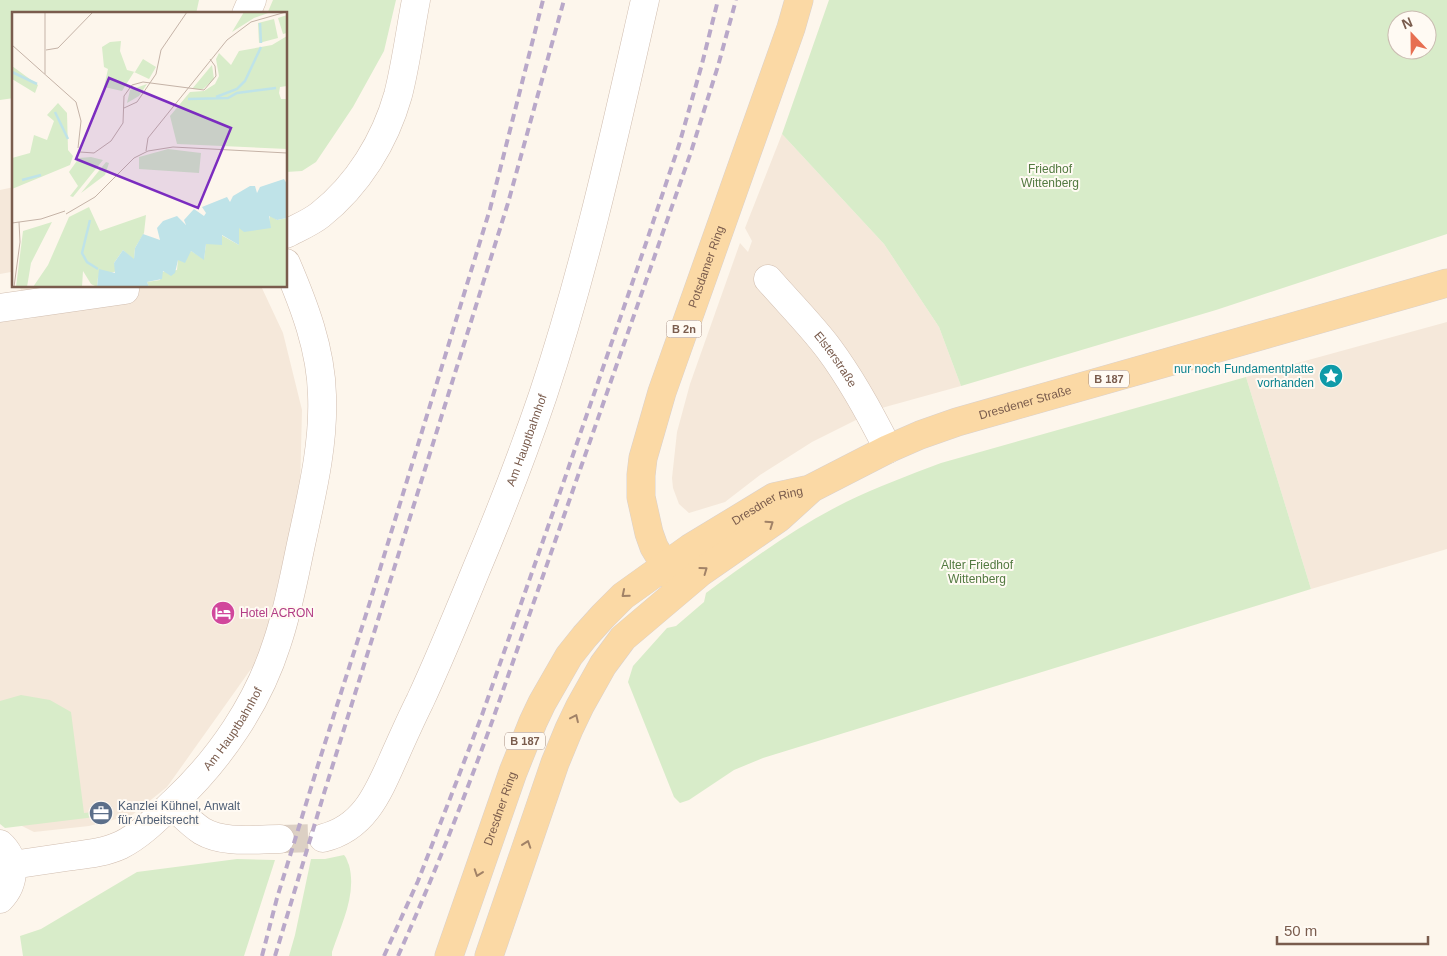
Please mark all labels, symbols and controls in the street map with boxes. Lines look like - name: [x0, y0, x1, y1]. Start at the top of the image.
- north arrow: [1387, 10, 1437, 60]
- inset map: [12, 12, 288, 288]
- text: N: [1399, 14, 1415, 32]
- park label: Friedhof Wittenberg: [1021, 162, 1079, 190]
- street label: Potsdamer Ring: [685, 224, 727, 310]
- road number: B 2n: [666, 320, 702, 338]
- street label: Elsterstraße: [811, 329, 860, 390]
- place label: nur noch Fundamentplatte vorhanden: [1174, 362, 1314, 390]
- place icon: nur noch Fundamentplatte vorhanden: [1318, 363, 1344, 389]
- road number: B 187: [1089, 370, 1129, 388]
- street label: Dresdener Straße: [977, 383, 1073, 422]
- street label: Am Hauptbahnhof: [504, 392, 550, 488]
- street label: Dresdner Ring: [729, 484, 804, 528]
- one-way arrow: [764, 521, 773, 530]
- park label: Alter Friedhof Wittenberg: [941, 558, 1014, 586]
- one-way arrow: [698, 567, 708, 576]
- one-way arrow: [622, 589, 631, 598]
- hotel icon: Hotel ACRON: [210, 600, 236, 626]
- place label: Hotel ACRON: [240, 606, 314, 620]
- street label: Am Hauptbahnhof: [200, 684, 265, 773]
- one-way arrow: [568, 714, 579, 723]
- road number: B 187: [505, 732, 545, 749]
- street label: Dresdner Ring: [481, 770, 520, 848]
- place label: Kanzlei Kühnel, Anwalt für Arbeitsrecht: [118, 799, 241, 827]
- office icon: Kanzlei Kühnel, Anwalt für Arbeitsrecht: [88, 800, 114, 826]
- one-way arrow: [522, 840, 532, 849]
- one-way arrow: [473, 868, 483, 877]
- scale bar: [1277, 914, 1428, 946]
- text: 50 m: [1284, 922, 1317, 939]

